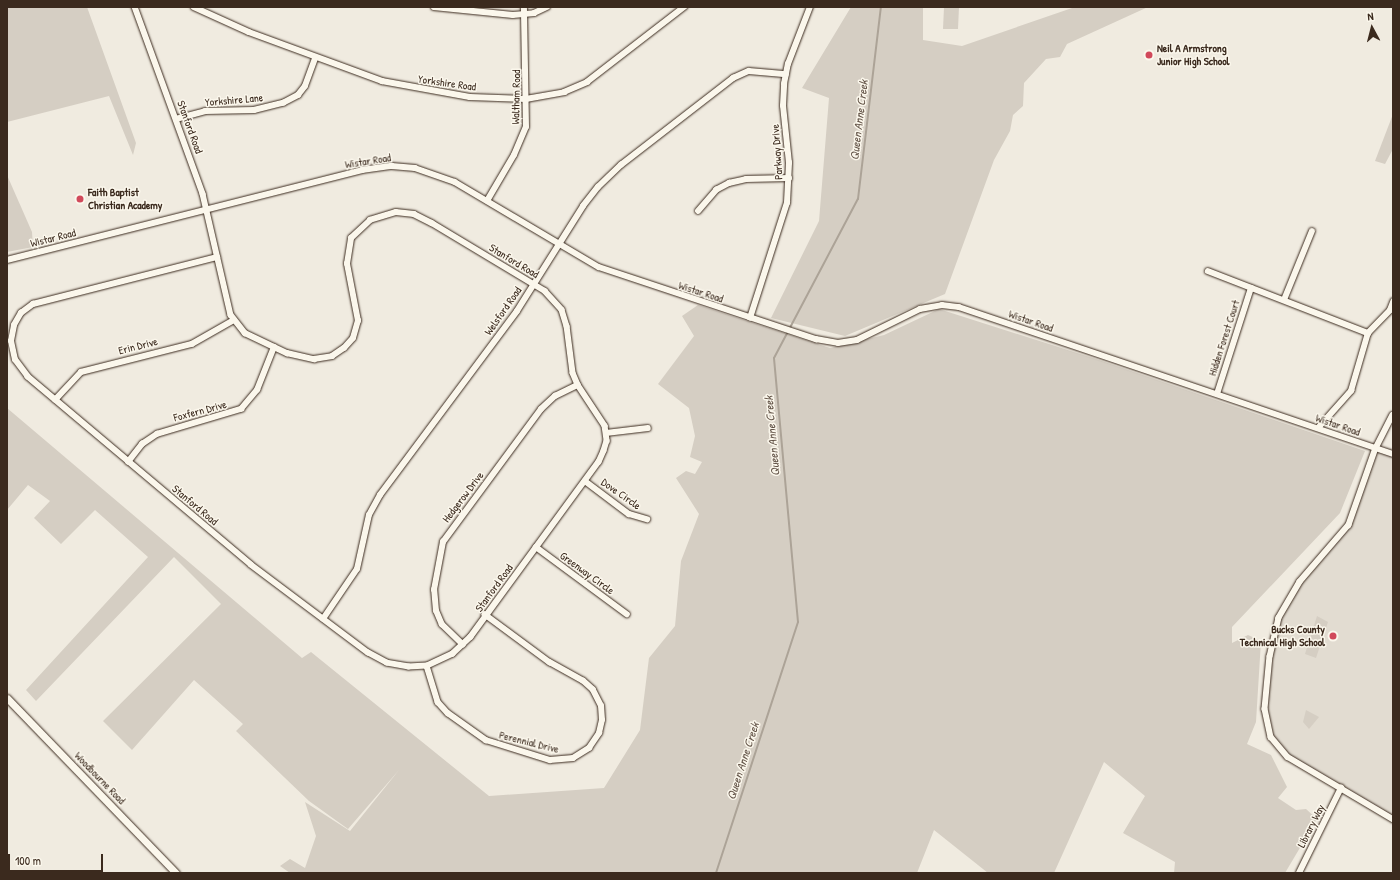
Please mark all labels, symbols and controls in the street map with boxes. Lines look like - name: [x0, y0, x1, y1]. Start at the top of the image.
- north arrow: [1352, 8, 1392, 48]
- text: N: [1367, 9, 1374, 23]
- place label: Neil A Armstrong Junior High School: [1157, 42, 1229, 68]
- marker: Neil A Armstrong Junior High School: [1144, 50, 1154, 60]
- street label: Waltham Road: [509, 70, 523, 124]
- street label: Yorkshire Road: [417, 72, 477, 94]
- water label: Queen Anne Creek: [847, 79, 871, 161]
- street label: Yorkshire Lane: [204, 91, 264, 109]
- street label: Stanford Road: [174, 99, 206, 155]
- street label: Parkway Drive: [768, 124, 786, 180]
- street label: Wistar Road: [344, 151, 392, 171]
- place label: Faith Baptist Christian Academy: [88, 186, 162, 212]
- marker: Faith Baptist Christian Academy: [75, 194, 85, 204]
- street label: Wistar Road: [29, 226, 77, 250]
- street label: Stanford Road: [487, 241, 541, 281]
- street label: Wistar Road: [677, 279, 725, 305]
- street label: Welsford Road: [482, 284, 524, 338]
- street label: Hidden Forest Court: [1206, 299, 1242, 377]
- street label: Wistar Road: [1007, 307, 1055, 335]
- street label: Erin Drive: [117, 335, 159, 357]
- water label: Queen Anne Creek: [761, 395, 783, 477]
- street label: Foxfern Drive: [172, 398, 228, 424]
- street label: Wistar Road: [1314, 411, 1362, 439]
- street label: Hedgerow Drive: [440, 469, 486, 525]
- street label: Dove Circle: [599, 476, 643, 512]
- street label: Stanford Road: [169, 482, 221, 528]
- street label: Greenway Circle: [557, 549, 617, 597]
- street label: Stanford Road: [472, 562, 516, 614]
- place label: Bucks County Technical High School: [1240, 623, 1325, 649]
- marker: Bucks County Technical High School: [1328, 631, 1338, 641]
- water label: Queen Anne Creek: [724, 721, 762, 801]
- street label: Perennial Drive: [498, 728, 560, 756]
- street label: Woodbourne Road: [72, 749, 128, 807]
- street label: Library Way: [1294, 802, 1328, 850]
- scale bar: [10, 846, 105, 872]
- text: 100 m: [15, 852, 41, 869]

